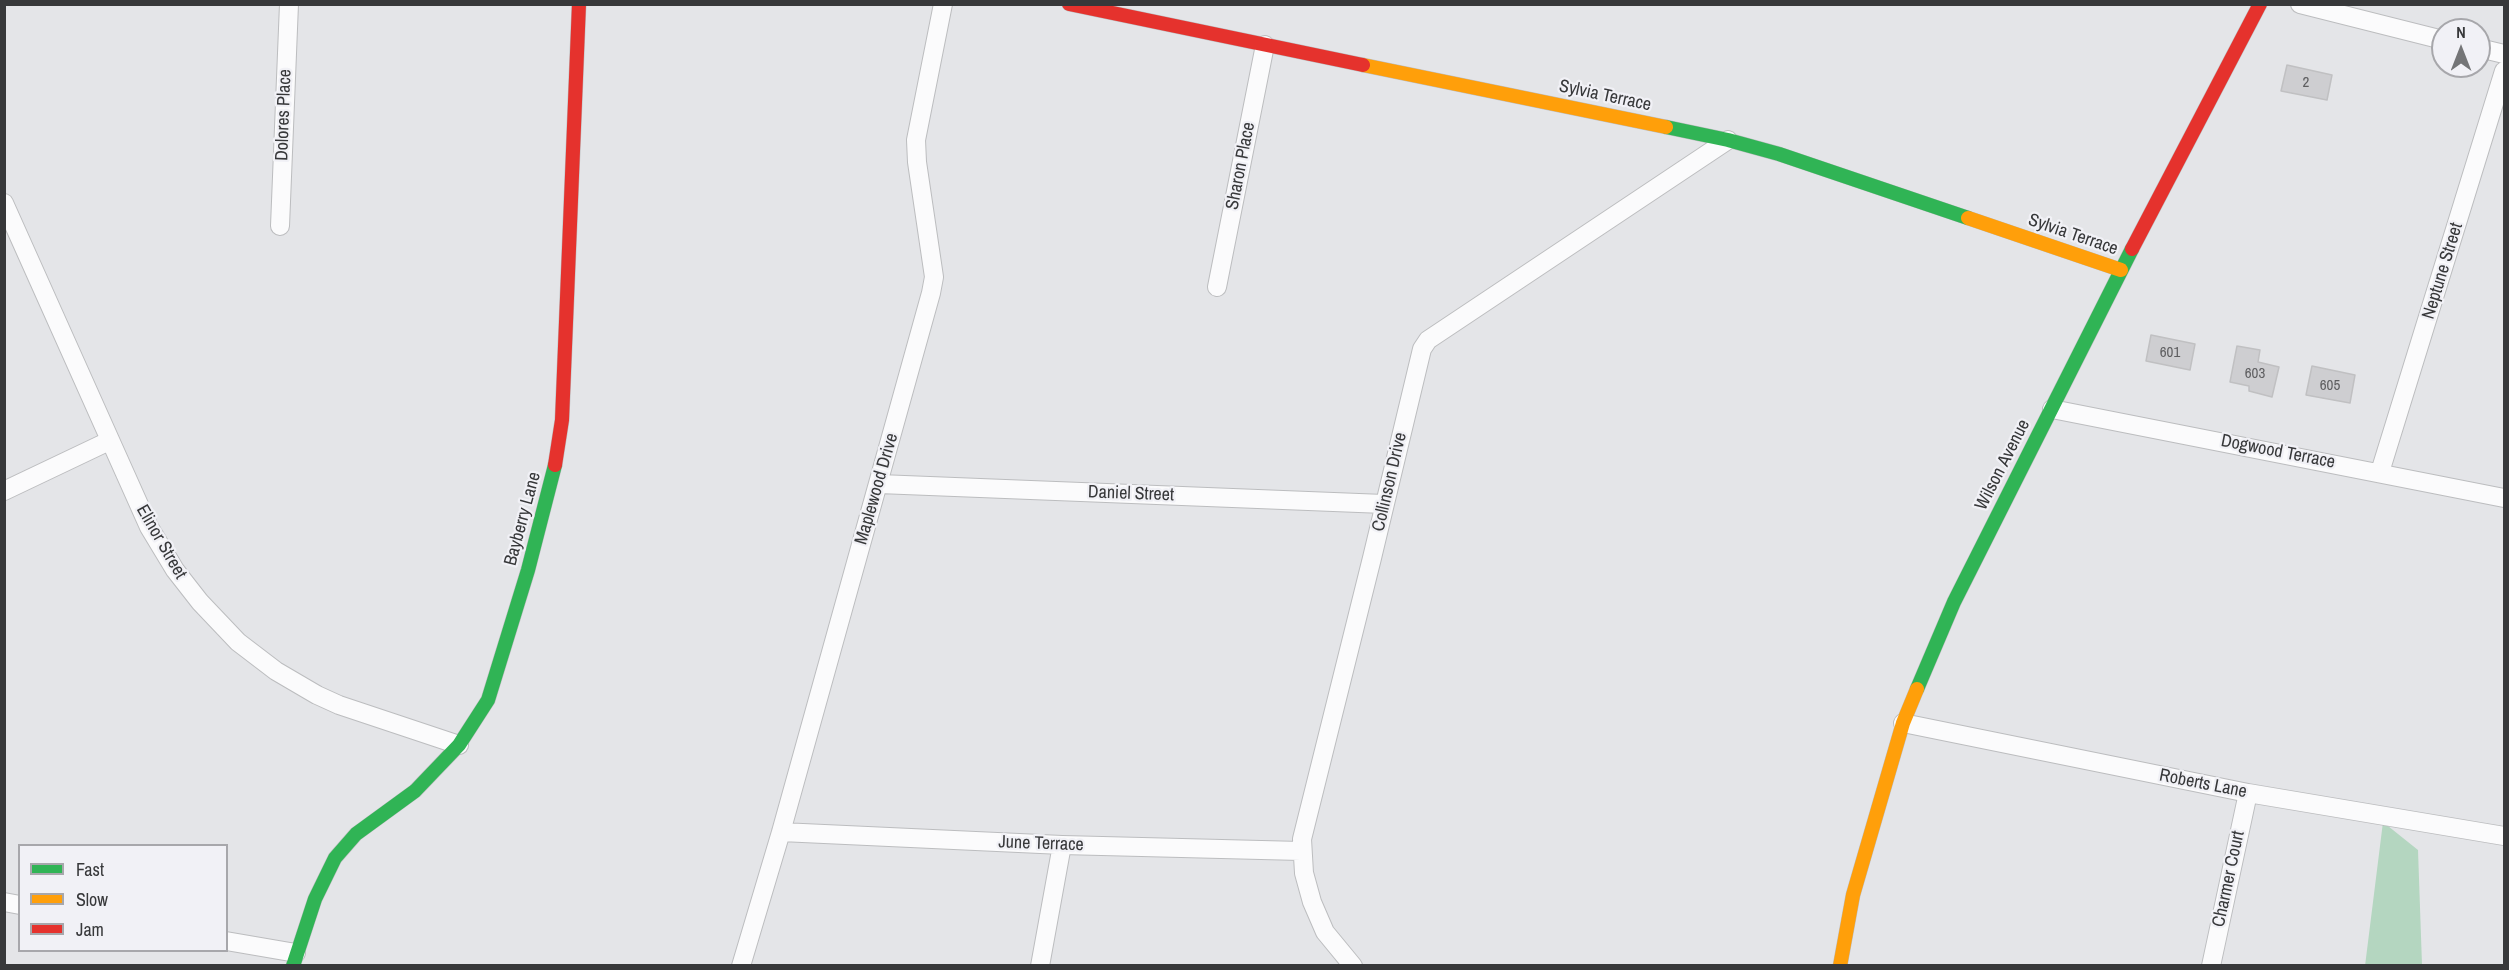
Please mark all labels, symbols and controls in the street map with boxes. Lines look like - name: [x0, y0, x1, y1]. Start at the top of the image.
- north arrow: [2431, 18, 2491, 78]
- text: N: [2456, 21, 2466, 43]
- street label: Dolores Place: [272, 69, 296, 161]
- house number: 2: [2303, 74, 2309, 92]
- street label: Sylvia Terrace: [1557, 76, 1653, 116]
- street label: Sharon Place: [1222, 120, 1260, 212]
- street label: Sylvia Terrace: [2025, 210, 2121, 260]
- street label: Neptune Street: [2418, 220, 2468, 322]
- house number: 601: [2160, 344, 2180, 362]
- house number: 603: [2245, 365, 2265, 383]
- house number: 605: [2320, 377, 2340, 395]
- street label: Wilson Avenue: [1971, 416, 2035, 514]
- street label: Collinson Drive: [1368, 430, 1412, 534]
- street label: Dogwood Terrace: [2219, 430, 2337, 474]
- street label: Maplewood Drive: [851, 431, 903, 547]
- street label: Bayberry Lane: [500, 470, 546, 568]
- street label: Daniel Street: [1088, 482, 1174, 506]
- street label: Elinor Street: [131, 501, 191, 583]
- street label: Roberts Lane: [2157, 765, 2249, 803]
- street label: Charmer Court: [2208, 829, 2250, 929]
- street label: June Terrace: [998, 832, 1084, 856]
- legend: [18, 844, 228, 952]
- text: Fast: [76, 857, 104, 882]
- text: Slow: [76, 887, 108, 912]
- text: Jam: [76, 917, 104, 942]

